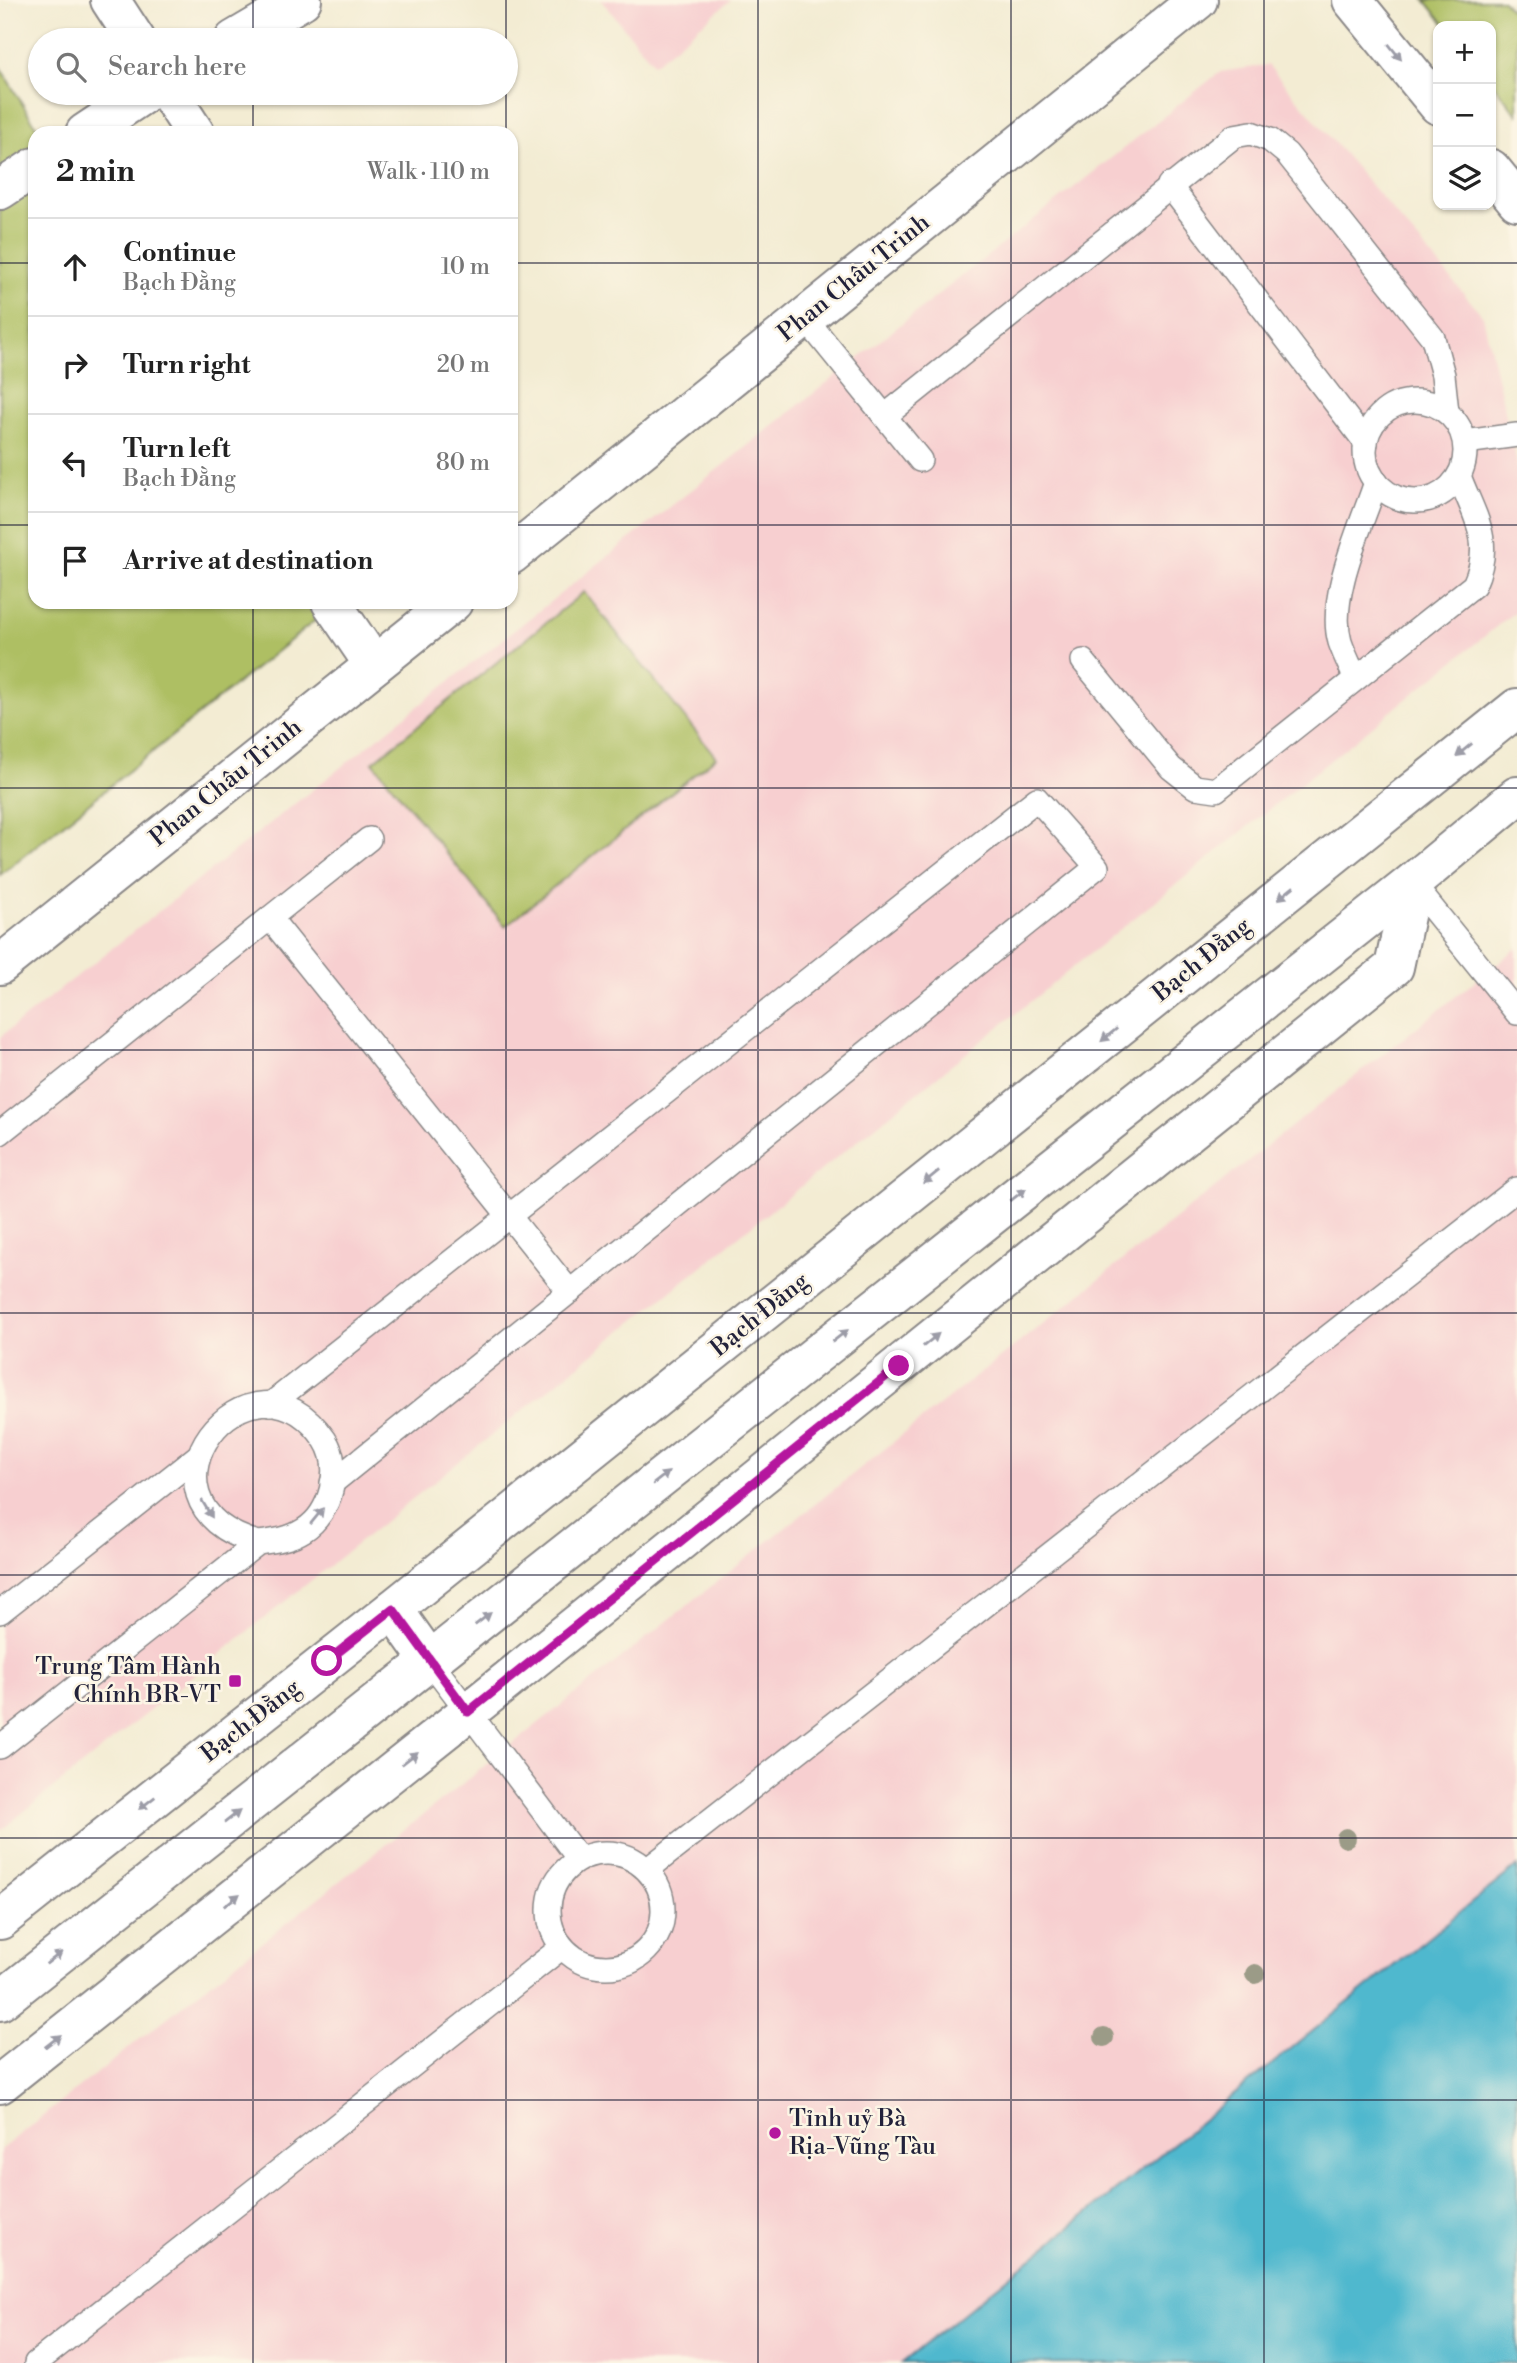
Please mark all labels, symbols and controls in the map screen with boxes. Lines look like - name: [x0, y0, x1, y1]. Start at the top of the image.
- map controls: [1433, 21, 1496, 210]
- button: +: [1433, 21, 1496, 84]
- search box: [28, 28, 518, 105]
- one-way arrow: [1388, 43, 1403, 61]
- icon: search: [52, 48, 90, 86]
- text: Search here: [108, 51, 247, 83]
- button: −: [1433, 84, 1496, 147]
- button: layers: [1433, 147, 1496, 210]
- text: 2 min: [56, 153, 135, 191]
- text: Walk · 110 m: [367, 158, 490, 186]
- street label: Phan Châu Trinh: [772, 208, 936, 348]
- text: Continue: [123, 237, 236, 269]
- icon: ahead: [56, 248, 94, 286]
- text: 10 m: [441, 253, 490, 281]
- text: Bạch Đằng: [123, 269, 236, 297]
- icon: right: [56, 346, 94, 384]
- text: Turn right: [123, 349, 251, 381]
- text: 20 m: [437, 351, 490, 379]
- text: Turn left: [123, 433, 231, 465]
- icon: left: [56, 444, 94, 482]
- text: 80 m: [436, 449, 490, 477]
- text: Bạch Đằng: [123, 465, 236, 493]
- icon: arrive: [56, 542, 94, 580]
- text: Arrive at destination: [123, 545, 373, 577]
- street label: Phan Châu Trinh: [144, 713, 308, 853]
- one-way arrow: [1455, 743, 1473, 758]
- one-way arrow: [1278, 885, 1296, 900]
- street label: Bạch Đằng: [1146, 911, 1258, 1009]
- one-way arrow: [1100, 1027, 1117, 1042]
- one-way arrow: [923, 1170, 941, 1185]
- one-way arrow: [1009, 1188, 1027, 1203]
- street label: Bạch Đằng: [704, 1266, 816, 1364]
- one-way arrow: [830, 1329, 848, 1344]
- one-way arrow: [922, 1332, 940, 1347]
- route end: [883, 1350, 914, 1381]
- one-way arrow: [652, 1470, 670, 1485]
- one-way arrow: [201, 1500, 213, 1519]
- one-way arrow: [310, 1507, 325, 1525]
- one-way arrow: [474, 1612, 492, 1626]
- route start: [311, 1645, 342, 1676]
- place label: Trung Tâm Hành Chính BR-VT: [35, 1652, 221, 1710]
- street label: Bạch Đằng: [195, 1673, 307, 1770]
- marker: Trung Tâm Hành Chính BR-VT: [227, 1673, 243, 1689]
- one-way arrow: [400, 1751, 418, 1766]
- one-way arrow: [139, 1796, 157, 1811]
- one-way arrow: [223, 1811, 241, 1825]
- one-way arrow: [222, 1892, 240, 1907]
- one-way arrow: [44, 1951, 62, 1966]
- one-way arrow: [44, 2034, 62, 2049]
- place label: Tỉnh uỷ Bà Rịa-Vũng Tàu: [789, 2104, 936, 2162]
- marker: Tỉnh uỷ Bà Rịa-Vũng Tàu: [767, 2125, 783, 2141]

